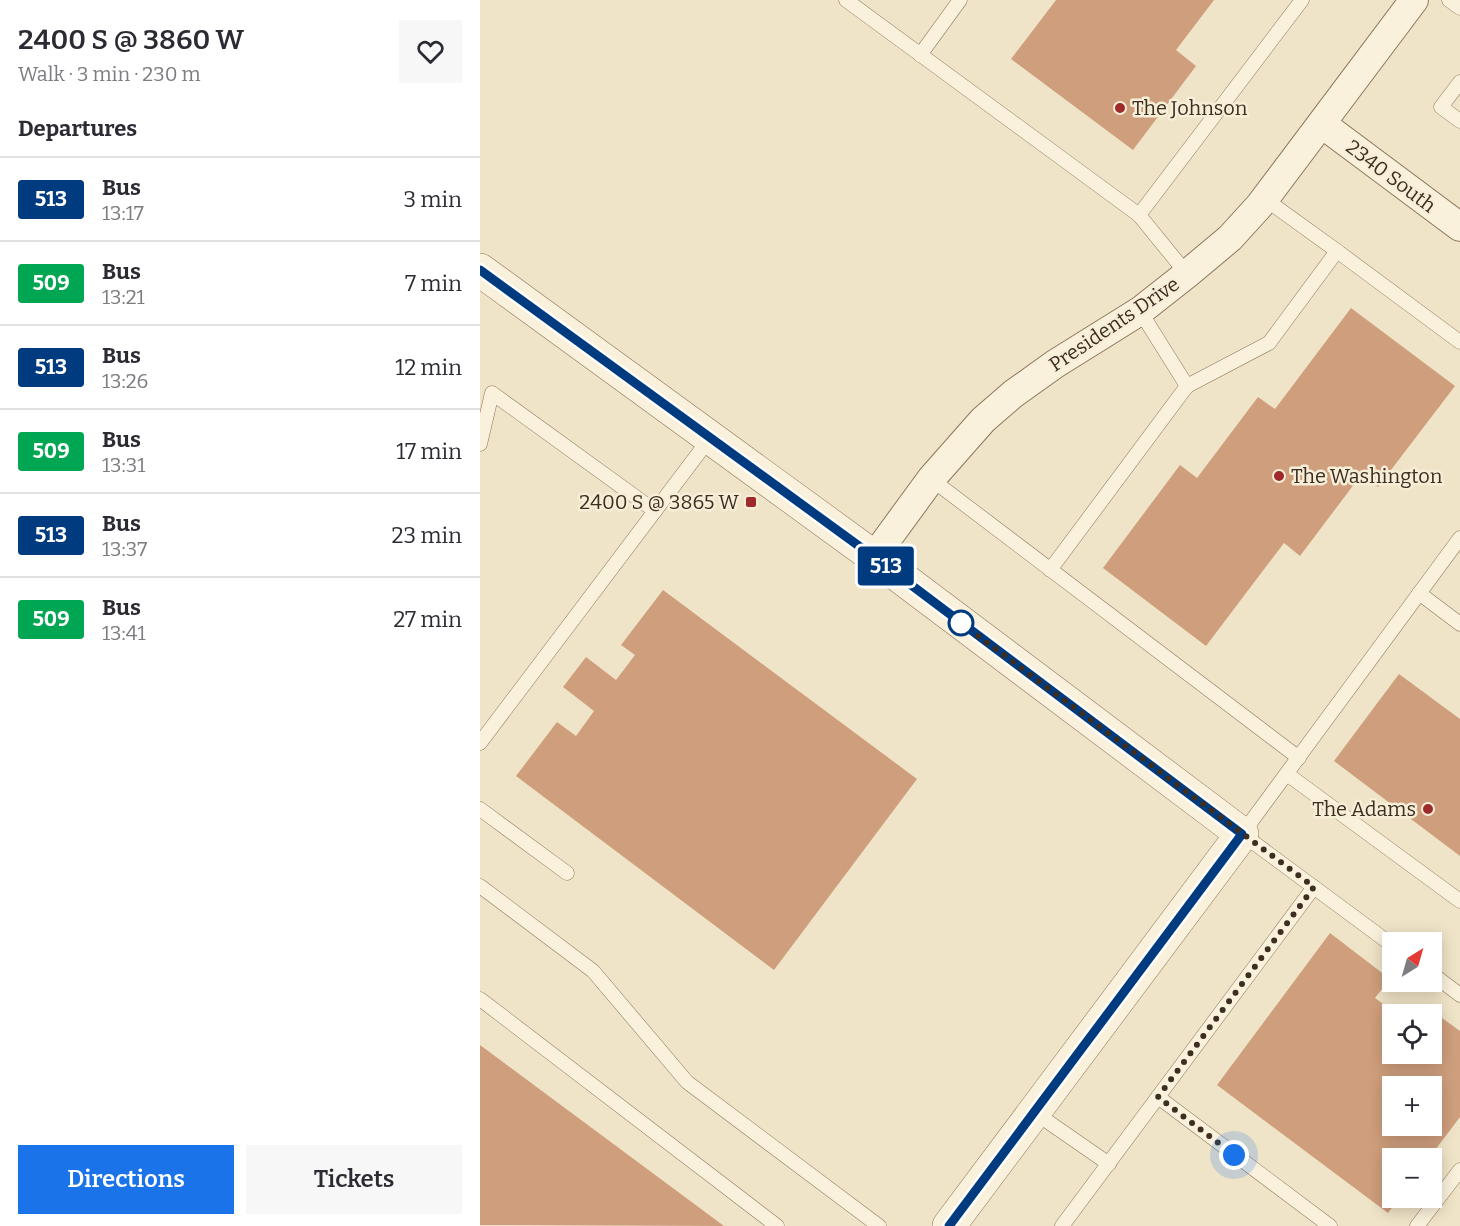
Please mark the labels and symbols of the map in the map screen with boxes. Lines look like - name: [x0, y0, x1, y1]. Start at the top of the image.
- place label: The Johnson: [1132, 96, 1248, 120]
- marker: The Johnson: [1113, 101, 1127, 115]
- street label: 2340 South: [1341, 135, 1441, 218]
- street label: Presidents Drive: [1044, 272, 1184, 376]
- place label: The Washington: [1291, 464, 1443, 488]
- marker: The Washington: [1272, 469, 1286, 483]
- place label: 2400 S @ 3865 W: [579, 490, 740, 514]
- marker: 2400 S @ 3865 W: [744, 495, 758, 509]
- line badge: 513: [852, 546, 920, 586]
- unlabelled marker: [948, 610, 974, 636]
- place label: The Adams: [1312, 797, 1416, 821]
- marker: The Adams: [1421, 802, 1435, 816]
- north arrow: [1382, 932, 1442, 992]
- your location: [1219, 1140, 1249, 1170]

